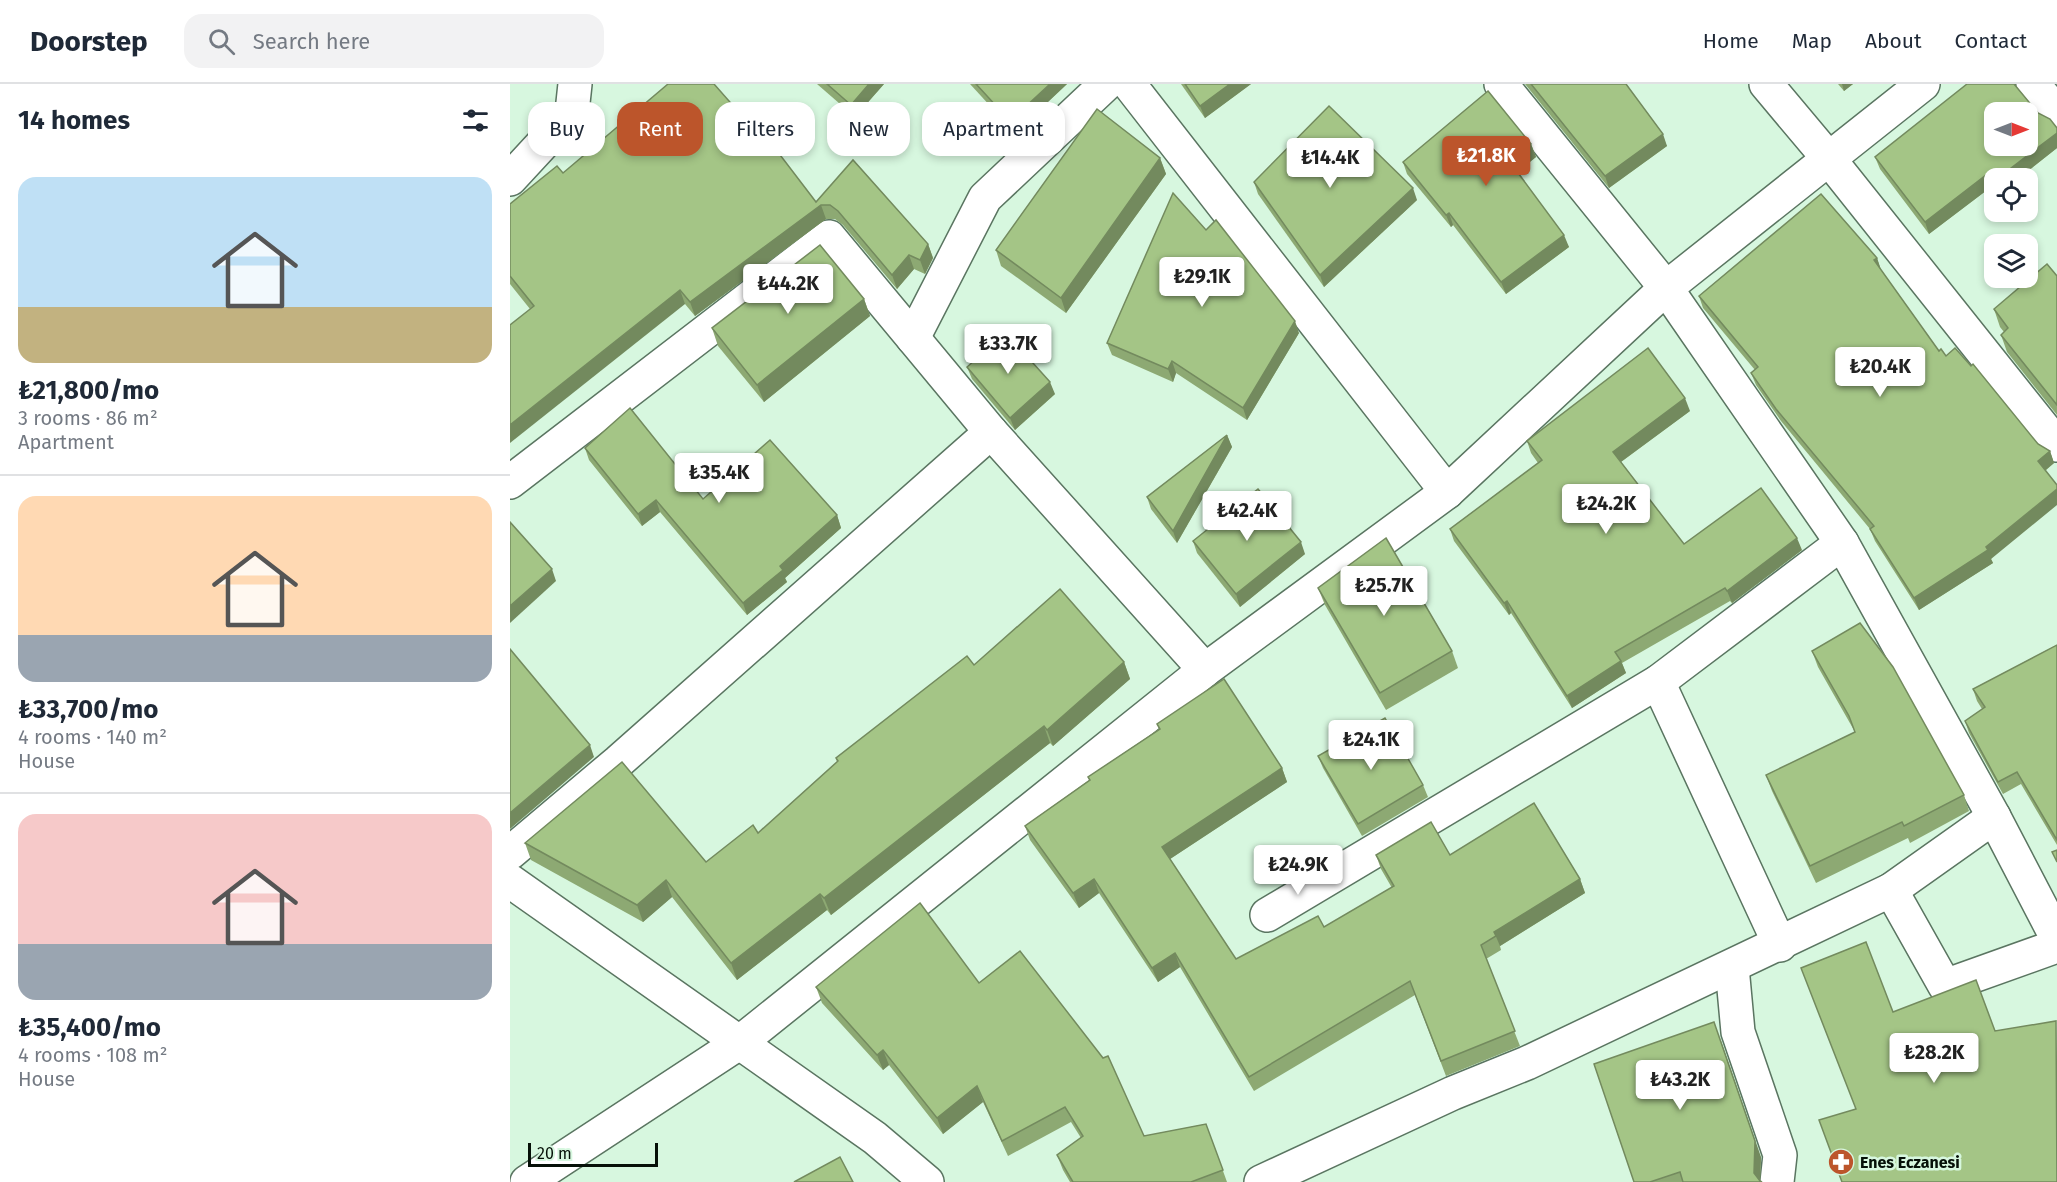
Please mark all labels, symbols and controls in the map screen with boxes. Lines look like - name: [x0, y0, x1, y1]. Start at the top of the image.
- search box: [184, 14, 604, 68]
- text: Doorstep: [30, 25, 148, 58]
- icon: search: [205, 25, 238, 58]
- text: Search here: [253, 28, 370, 55]
- text: Home: [1703, 28, 1759, 54]
- text: Map: [1792, 28, 1832, 54]
- text: About: [1865, 28, 1922, 54]
- text: Contact: [1955, 28, 2027, 54]
- chip: Buy: [528, 102, 605, 156]
- chip: Rent: [617, 102, 703, 156]
- chip: Filters: [715, 102, 815, 156]
- chip: New: [827, 102, 910, 156]
- chip: Apartment: [922, 102, 1065, 156]
- north arrow: [1984, 102, 2038, 156]
- map controls: [1984, 102, 2038, 288]
- icon: filters: [459, 104, 492, 137]
- text: 14 homes: [18, 105, 130, 136]
- pin: ₺21.8K: [1437, 136, 1535, 187]
- pin: ₺14.4K: [1281, 138, 1379, 189]
- text: ₺21.8K: [1456, 143, 1516, 167]
- text: ₺14.4K: [1301, 145, 1359, 169]
- button: locate: [1984, 168, 2038, 222]
- icon: home: [201, 216, 309, 324]
- button: layers: [1984, 234, 2038, 288]
- pin: ₺29.1K: [1153, 257, 1251, 308]
- pin: ₺44.2K: [739, 264, 837, 315]
- text: ₺29.1K: [1173, 264, 1231, 288]
- text: ₺44.2K: [757, 271, 819, 295]
- pin: ₺33.7K: [959, 324, 1057, 375]
- text: ₺33.7K: [978, 331, 1038, 355]
- pin: ₺20.4K: [1831, 347, 1929, 398]
- text: ₺20.4K: [1849, 354, 1911, 378]
- text: ₺21,800/mo: [18, 375, 159, 406]
- text: 3 rooms · 86 m²: [18, 406, 158, 430]
- text: Apartment: [18, 430, 114, 454]
- pin: ₺35.4K: [670, 453, 768, 504]
- text: ₺35.4K: [689, 460, 749, 484]
- pin: ₺24.2K: [1557, 484, 1655, 535]
- pin: ₺42.4K: [1198, 491, 1296, 542]
- text: ₺24.2K: [1576, 491, 1636, 515]
- text: ₺42.4K: [1217, 498, 1277, 522]
- icon: home: [201, 535, 309, 643]
- pin: ₺25.7K: [1335, 566, 1433, 617]
- text: ₺25.7K: [1354, 573, 1414, 597]
- text: ₺33,700/mo: [18, 694, 158, 725]
- pin: ₺24.1K: [1322, 720, 1420, 771]
- text: 4 rooms · 140 m²: [18, 725, 167, 749]
- text: ₺24.1K: [1342, 727, 1400, 751]
- text: House: [18, 749, 75, 773]
- pin: ₺24.9K: [1249, 845, 1347, 896]
- text: ₺24.9K: [1268, 852, 1328, 876]
- icon: home: [201, 853, 309, 961]
- text: ₺35,400/mo: [18, 1012, 161, 1043]
- pin: ₺28.2K: [1885, 1033, 1983, 1084]
- text: ₺28.2K: [1904, 1040, 1965, 1064]
- text: 4 rooms · 108 m²: [18, 1043, 167, 1067]
- pin: ₺43.2K: [1631, 1060, 1729, 1111]
- text: House: [18, 1067, 75, 1091]
- text: ₺43.2K: [1650, 1067, 1710, 1091]
- scale bar: [528, 1140, 658, 1168]
- text: 20 m: [537, 1144, 572, 1163]
- pharmacy icon: Enes Eczanesi: [1826, 1147, 1856, 1177]
- place label: Enes Eczanesi: [1860, 1153, 1960, 1172]

